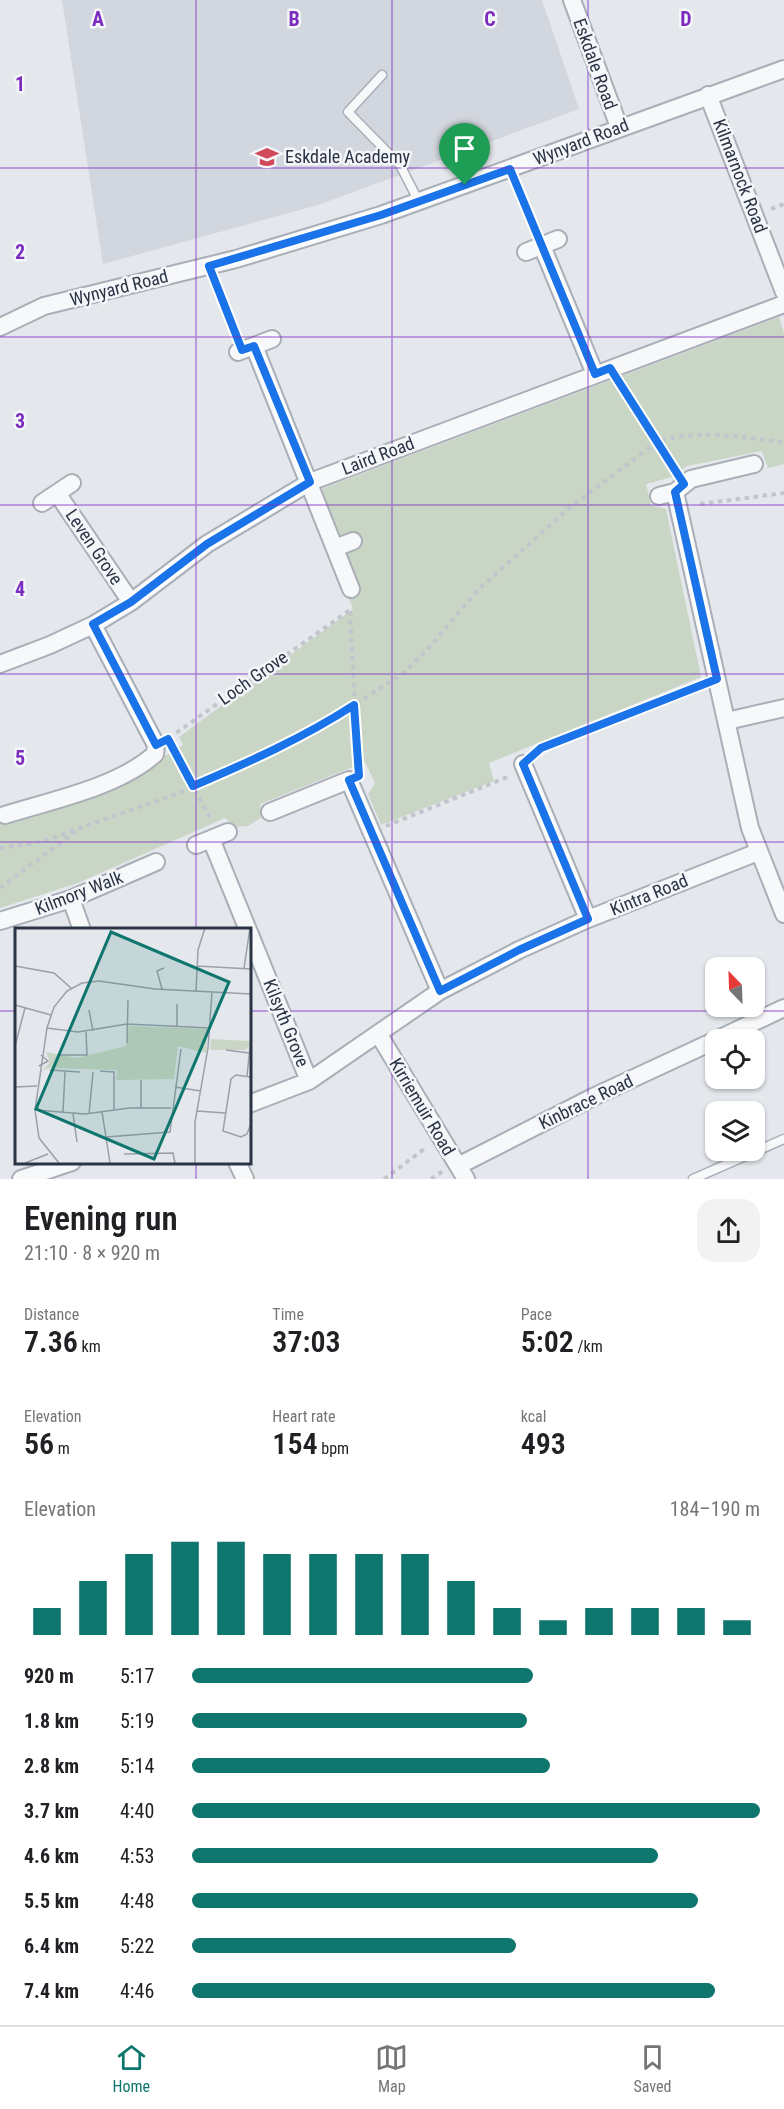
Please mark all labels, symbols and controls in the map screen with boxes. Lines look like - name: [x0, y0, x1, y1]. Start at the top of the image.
- text: A: [92, 7, 104, 31]
- text: B: [288, 7, 300, 31]
- text: C: [484, 7, 496, 31]
- text: D: [680, 7, 692, 31]
- street label: Eskdale Road: [569, 15, 622, 112]
- text: 1: [15, 72, 25, 96]
- street label: Wynyard Road: [530, 114, 631, 169]
- street label: Kilmarnock Road: [709, 116, 772, 236]
- pin: [439, 123, 490, 185]
- icon: arrive: [448, 132, 481, 165]
- school or university icon: Eskdale Academy: [254, 144, 280, 170]
- place label: Eskdale Academy: [285, 146, 411, 167]
- text: 2: [15, 240, 25, 264]
- street label: Wynyard Road: [68, 265, 170, 310]
- text: 3: [15, 409, 25, 433]
- street label: Laird Road: [339, 432, 417, 479]
- street label: Leven Grove: [61, 505, 127, 588]
- text: 4: [15, 577, 25, 601]
- street label: Loch Grove: [214, 646, 291, 709]
- text: 5: [15, 746, 25, 770]
- street label: Kilmory Walk: [32, 866, 126, 919]
- street label: Kintra Road: [607, 869, 691, 920]
- inset map: [15, 928, 250, 1164]
- north arrow: [705, 957, 765, 1017]
- map controls: [705, 957, 765, 1161]
- street label: Kilsyth Grove: [259, 976, 314, 1070]
- button: locate: [705, 1029, 765, 1089]
- street label: Kirriemuir Road: [385, 1054, 460, 1159]
- street label: Kinbrace Road: [535, 1070, 636, 1133]
- button: layers: [705, 1101, 765, 1161]
- text: Evening run: [24, 1199, 178, 1238]
- button: share: [697, 1199, 760, 1262]
- text: 21:10 · 8 × 920 m: [24, 1241, 160, 1265]
- text: Distance: [24, 1305, 79, 1324]
- text: Time: [272, 1305, 304, 1324]
- text: Pace: [521, 1305, 552, 1324]
- text: 7.36: [24, 1324, 78, 1359]
- text: 37:03: [272, 1324, 341, 1359]
- text: 5:02: [521, 1324, 574, 1359]
- text: km: [78, 1337, 101, 1356]
- text: /km: [574, 1337, 603, 1356]
- text: Elevation: [24, 1407, 82, 1426]
- text: Heart rate: [272, 1407, 336, 1426]
- text: kcal: [521, 1407, 546, 1426]
- text: 56: [24, 1426, 54, 1461]
- text: 154: [272, 1426, 318, 1461]
- text: 493: [521, 1426, 566, 1461]
- text: m: [54, 1439, 70, 1458]
- text: bpm: [318, 1439, 349, 1458]
- text: Elevation: [24, 1497, 96, 1521]
- text: 184–190 m: [670, 1497, 760, 1521]
- text: 920 m: [24, 1664, 74, 1688]
- text: 5:17: [120, 1664, 154, 1688]
- text: 1.8 km: [24, 1709, 79, 1733]
- text: 5:19: [120, 1709, 154, 1733]
- text: 2.8 km: [24, 1754, 79, 1778]
- text: 5:14: [120, 1754, 154, 1778]
- text: 3.7 km: [24, 1799, 79, 1823]
- text: 4:40: [120, 1799, 154, 1823]
- text: 4.6 km: [24, 1844, 79, 1868]
- text: 4:53: [120, 1844, 154, 1868]
- text: 5.5 km: [24, 1889, 79, 1913]
- text: 4:48: [120, 1889, 154, 1913]
- text: 6.4 km: [24, 1934, 79, 1958]
- text: 5:22: [120, 1934, 154, 1958]
- text: 7.4 km: [24, 1979, 79, 2003]
- text: 4:46: [120, 1979, 154, 2003]
- tab: Home: [113, 2041, 150, 2096]
- tab: Map: [375, 2041, 408, 2096]
- tab: Saved: [633, 2041, 671, 2096]

